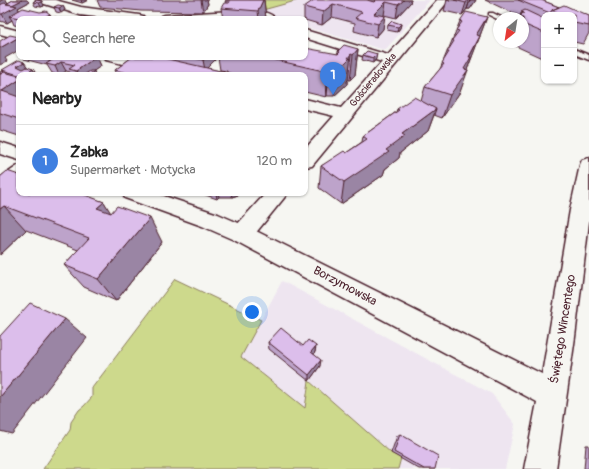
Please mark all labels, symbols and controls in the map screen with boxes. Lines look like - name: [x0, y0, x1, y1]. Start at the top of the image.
- north arrow: [493, 12, 529, 48]
- map controls: [541, 12, 577, 84]
- button: +: [541, 12, 577, 48]
- search box: [16, 16, 308, 60]
- icon: search: [30, 27, 52, 49]
- text: Search here: [62, 29, 135, 48]
- button: −: [541, 48, 577, 84]
- street label: Gościeradowska: [347, 50, 399, 109]
- pin: 1: [320, 62, 346, 95]
- text: Nearby: [32, 88, 81, 109]
- text: Żabka: [70, 143, 108, 162]
- text: 1: [42, 153, 48, 169]
- text: 120 m: [256, 153, 292, 169]
- text: Supermarket · Motycka: [70, 162, 196, 178]
- street label: Borzymowska: [311, 263, 380, 309]
- street label: Świętego Wincentego: [546, 273, 579, 385]
- your location: [242, 302, 262, 322]

